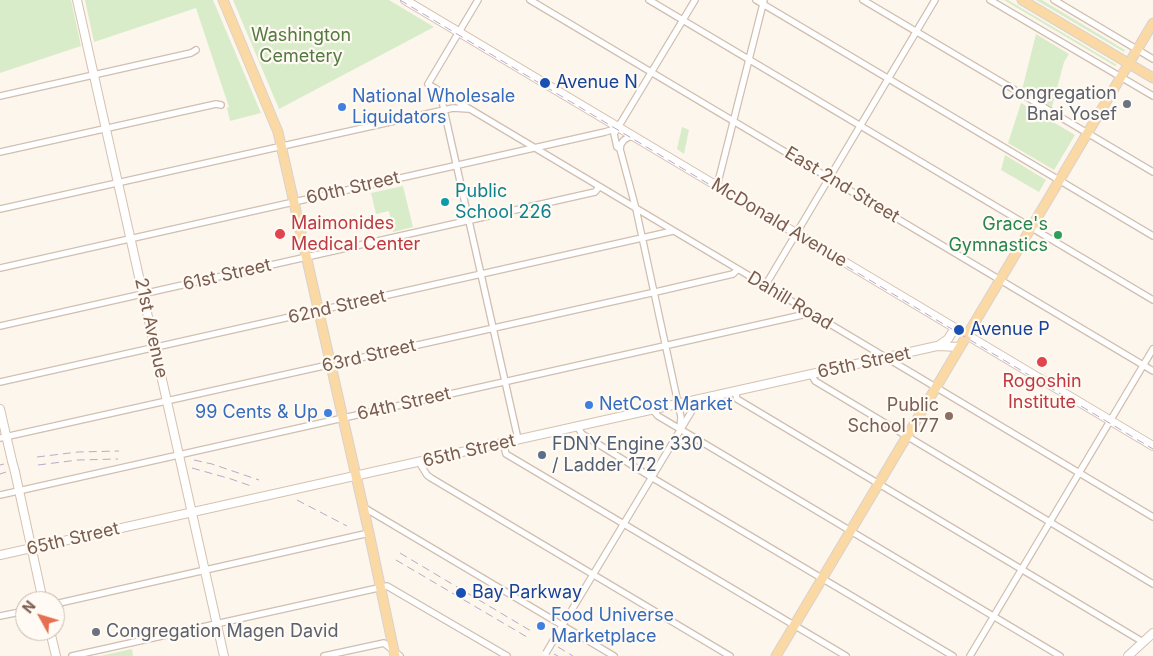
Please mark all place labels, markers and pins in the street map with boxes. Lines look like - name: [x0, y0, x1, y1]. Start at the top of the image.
- place label: Avenue N: [556, 72, 638, 94]
- marker: Avenue N: [538, 76, 552, 90]
- place label: Congregation Bnai Yosef: [1002, 83, 1117, 126]
- place label: National Wholesale Liquidators: [352, 86, 515, 128]
- marker: Congregation Bnai Yosef: [1121, 98, 1133, 110]
- marker: National Wholesale Liquidators: [336, 101, 348, 113]
- place label: Public School 226: [455, 181, 552, 223]
- marker: Public School 226: [439, 196, 451, 208]
- place label: Maimonides Medical Center: [291, 213, 420, 255]
- place label: Grace's Gymnastics: [948, 214, 1048, 256]
- marker: Maimonides Medical Center: [273, 227, 287, 241]
- marker: Grace's Gymnastics: [1052, 229, 1064, 241]
- place label: Avenue P: [970, 319, 1050, 341]
- marker: Avenue P: [952, 323, 966, 337]
- marker: Rogoshin Institute: [1035, 355, 1049, 369]
- place label: Rogoshin Institute: [1002, 371, 1082, 414]
- place label: NetCost Market: [599, 394, 733, 416]
- place label: Public School 177: [847, 395, 939, 438]
- marker: NetCost Market: [583, 399, 595, 411]
- place label: 99 Cents & Up: [195, 402, 318, 424]
- marker: 99 Cents & Up: [322, 407, 334, 419]
- marker: Public School 177: [943, 410, 955, 422]
- place label: FDNY Engine 330 / Ladder 172: [552, 434, 703, 476]
- marker: FDNY Engine 330 / Ladder 172: [536, 449, 548, 461]
- place label: Bay Parkway: [472, 582, 582, 604]
- marker: Bay Parkway: [454, 586, 468, 600]
- place label: Food Universe Marketplace: [551, 605, 674, 648]
- marker: Food Universe Marketplace: [535, 620, 547, 632]
- place label: Congregation Magen David: [106, 621, 338, 643]
- marker: Congregation Magen David: [90, 626, 102, 638]

